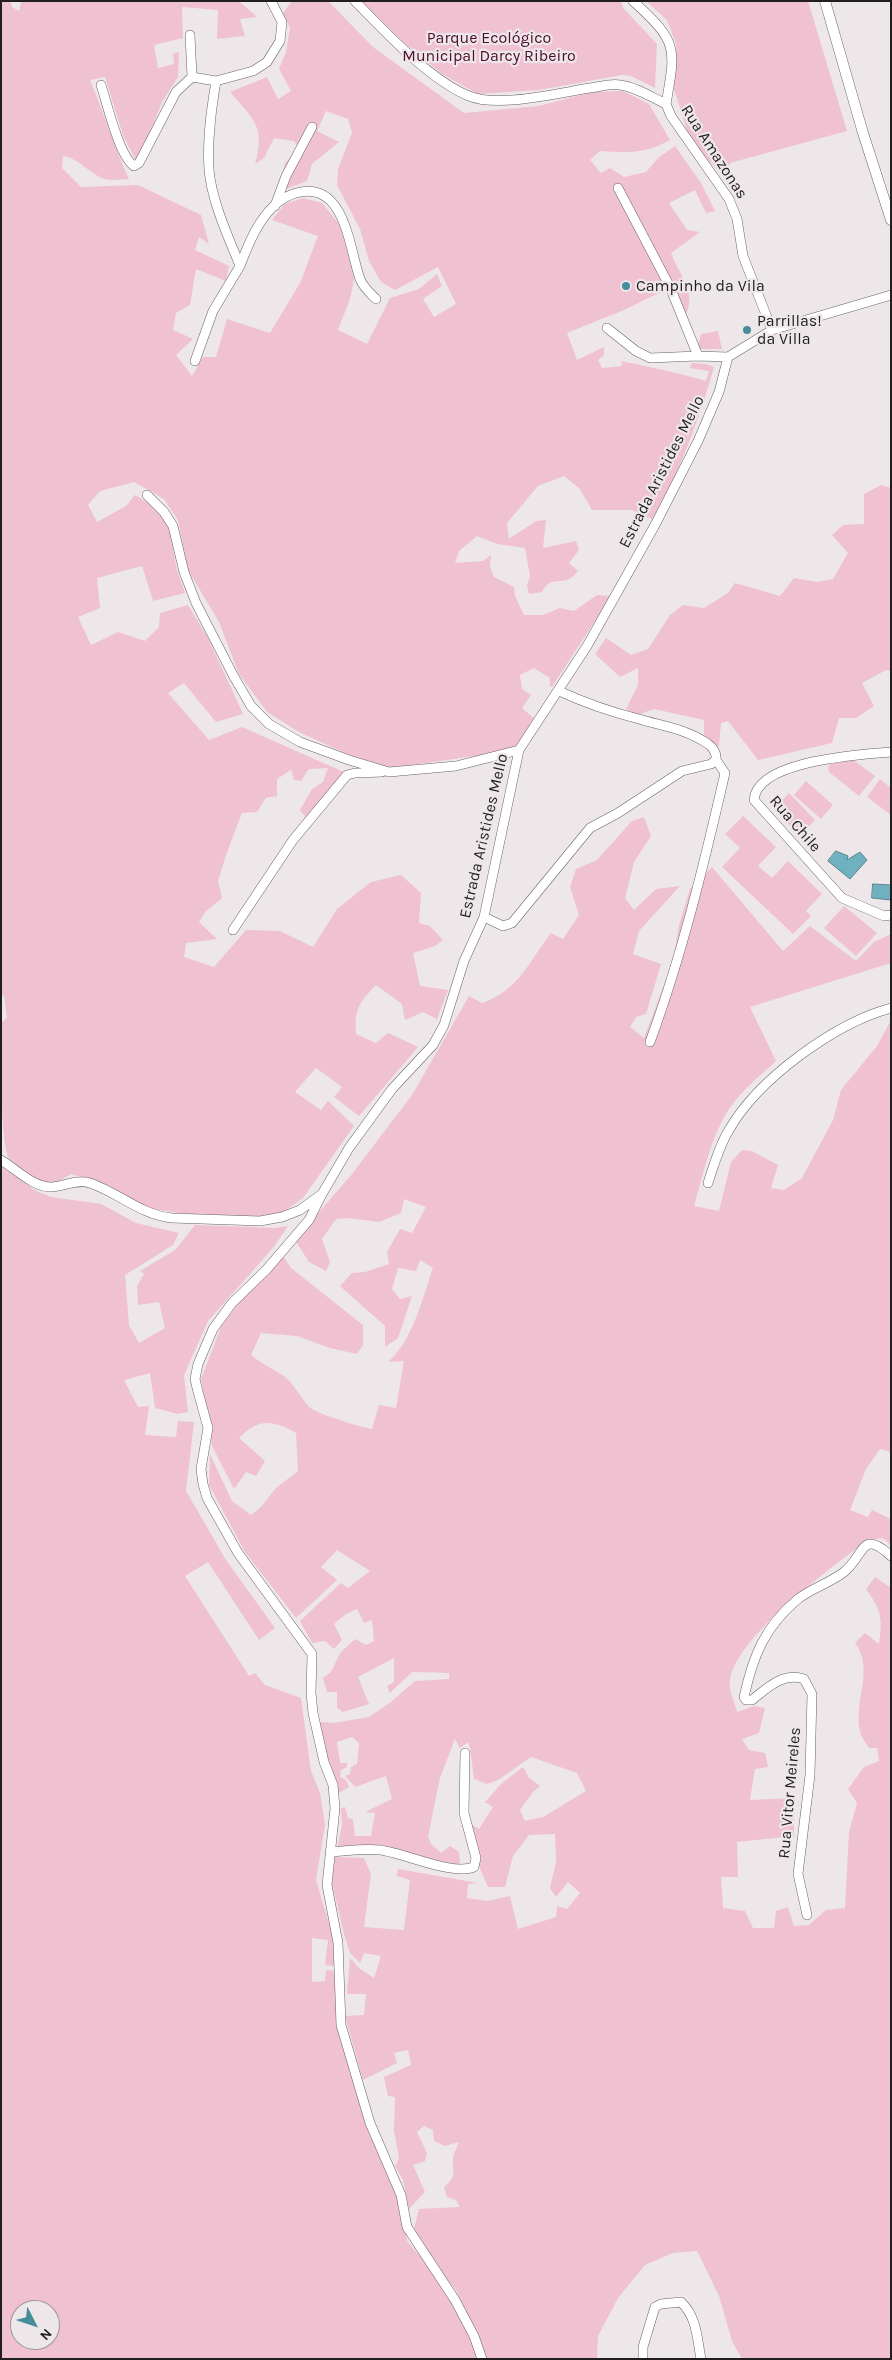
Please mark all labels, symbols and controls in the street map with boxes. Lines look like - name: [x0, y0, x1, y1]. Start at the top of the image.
- park label: Parque Ecológico Municipal Darcy Ribeiro: [402, 28, 576, 66]
- street label: Rua Amazonas: [676, 101, 752, 203]
- place label: Campinho da Vila: [636, 276, 765, 296]
- marker: Campinho da Vila: [620, 280, 632, 292]
- place label: Parrillas! da Villa: [757, 311, 822, 349]
- marker: Parrillas! da Villa: [741, 324, 753, 336]
- street label: Estrada Aristides Mello: [615, 393, 709, 551]
- street label: Estrada Aristides Mello: [456, 752, 512, 920]
- street label: Rua Chile: [765, 792, 825, 856]
- street label: Rua Vitor Meireles: [775, 1726, 805, 1860]
- north arrow: [10, 2300, 60, 2350]
- text: N: [36, 2325, 56, 2344]

